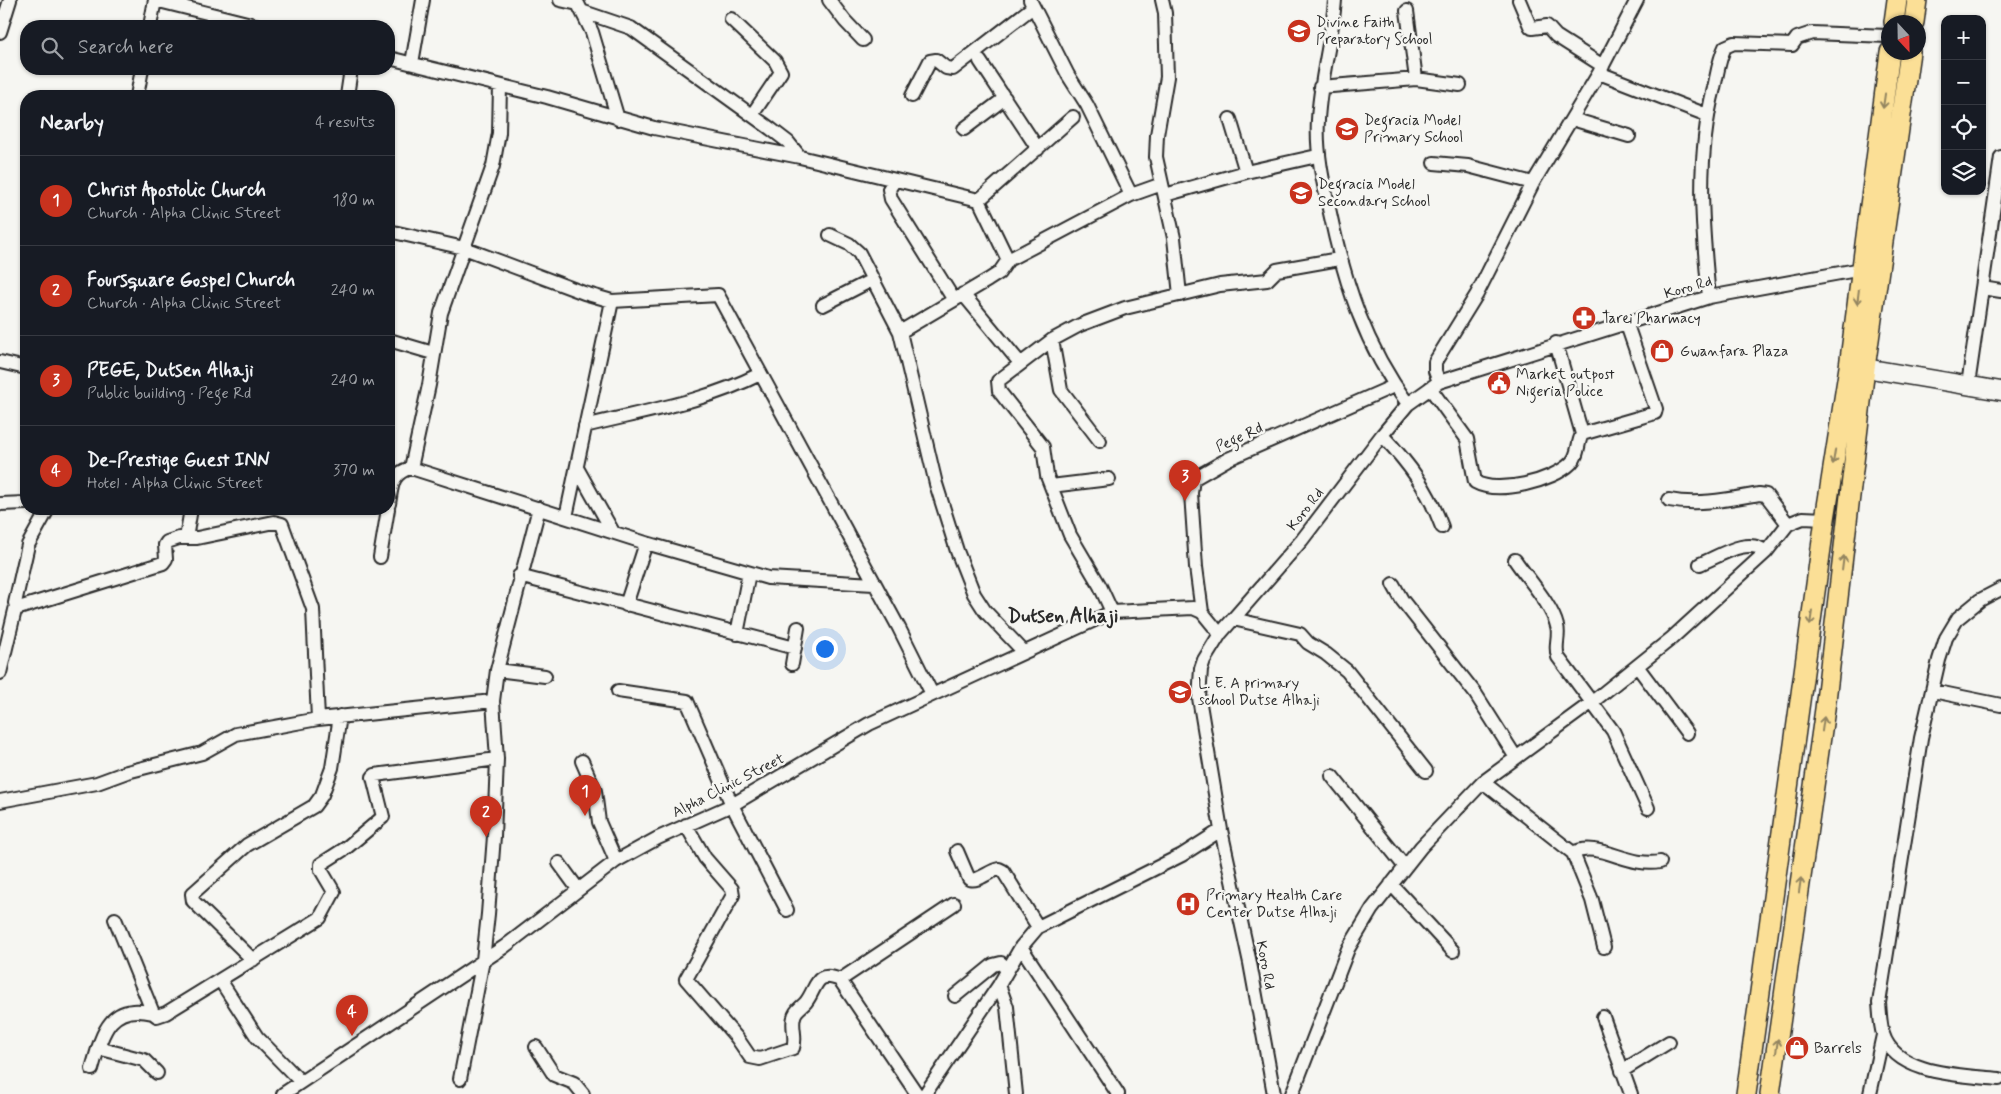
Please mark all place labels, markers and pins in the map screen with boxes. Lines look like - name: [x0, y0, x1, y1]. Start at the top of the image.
- place label: Divine Faith Preparatory School: [1316, 13, 1432, 50]
- school or university icon: Divine Faith Preparatory School: [1286, 18, 1312, 44]
- place label: Degracia Model Primary School: [1364, 111, 1463, 148]
- school or university icon: Degracia Model Primary School: [1334, 116, 1360, 142]
- place label: Degracia Model Secondary School: [1318, 175, 1430, 212]
- school or university icon: Degracia Model Secondary School: [1288, 180, 1314, 206]
- pharmacy icon: Tarei Pharmacy: [1571, 305, 1597, 331]
- place label: Tarei Pharmacy: [1602, 309, 1701, 329]
- shop icon: Gwanfara Plaza: [1649, 338, 1675, 364]
- place label: Gwanfara Plaza: [1680, 342, 1788, 362]
- place label: Market outpost Nigeria Police: [1516, 365, 1615, 403]
- public building icon: Market outpost Nigeria Police: [1486, 370, 1512, 396]
- pin: 3: [1169, 460, 1201, 501]
- place label: L. E. A primary school Dutse Alhaji: [1198, 674, 1320, 711]
- school or university icon: L. E. A primary school Dutse Alhaji: [1167, 679, 1193, 705]
- pin: 1: [569, 775, 601, 816]
- pin: 2: [470, 796, 502, 837]
- place label: Primary Health Care Center Dutse Alhaji: [1206, 886, 1342, 923]
- hospital icon: Primary Health Care Center Dutse Alhaji: [1175, 891, 1201, 917]
- pin: 4: [336, 995, 368, 1036]
- shop icon: Barrels: [1784, 1035, 1810, 1061]
- place label: Barrels: [1814, 1039, 1862, 1059]

